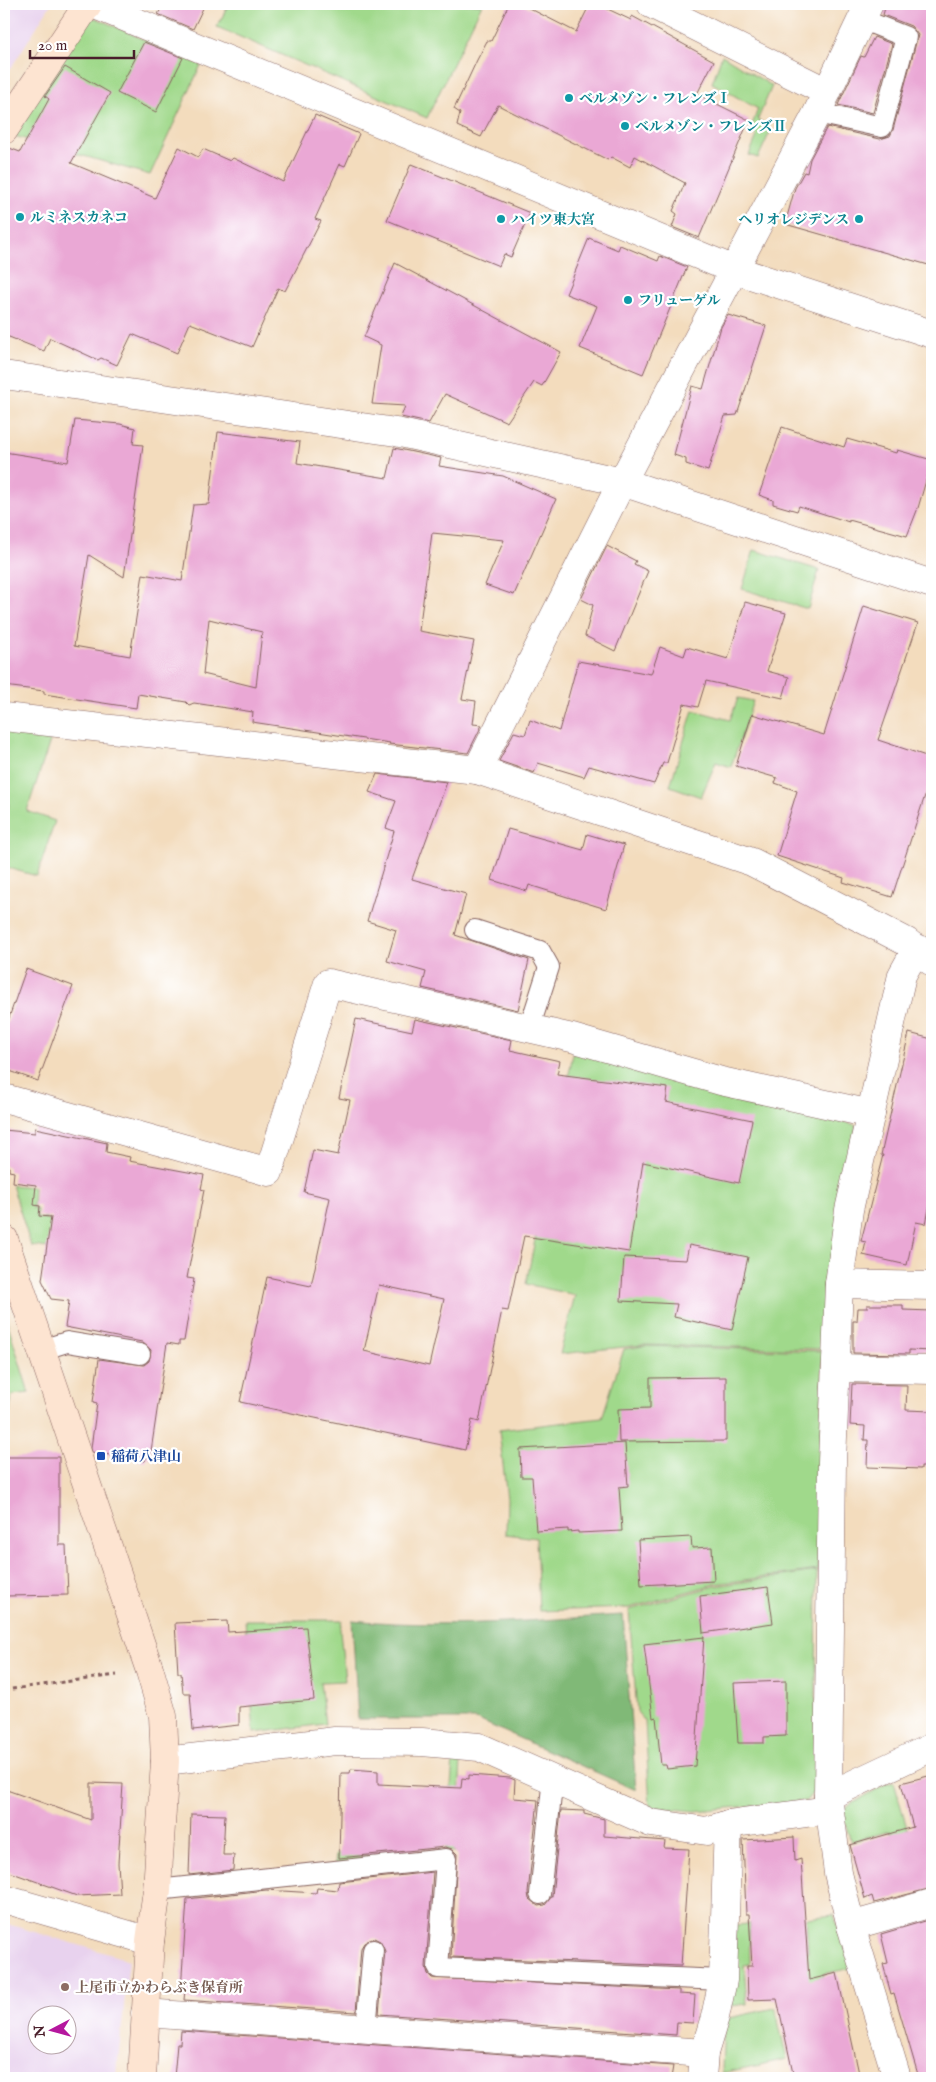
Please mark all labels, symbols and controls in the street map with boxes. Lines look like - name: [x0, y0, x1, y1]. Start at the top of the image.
- scale bar: [30, 28, 134, 60]
- text: 20 m: [38, 36, 68, 55]
- place label: ベルメゾン・フレンズⅠ: [579, 90, 731, 108]
- marker: ベルメゾン・フレンズⅠ: [563, 92, 575, 104]
- place label: ベルメゾン・フレンズⅡ: [635, 118, 787, 136]
- marker: ベルメゾン・フレンズⅡ: [619, 120, 631, 132]
- place label: ルミネスカネコ: [30, 209, 128, 227]
- marker: ルミネスカネコ: [14, 211, 26, 223]
- place label: ハイツ東大宮: [511, 211, 595, 229]
- place label: ヘリオレジデンス: [738, 211, 849, 229]
- marker: ハイツ東大宮: [495, 213, 507, 225]
- marker: ヘリオレジデンス: [853, 213, 865, 225]
- place label: フリューゲル: [638, 292, 721, 310]
- marker: フリューゲル: [622, 294, 634, 306]
- place label: 稲荷八津山: [111, 1448, 181, 1466]
- marker: 稲荷八津山: [95, 1450, 107, 1462]
- place label: 上尾市立かわらぶき保育所: [75, 1979, 243, 1997]
- marker: 上尾市立かわらぶき保育所: [59, 1981, 71, 1993]
- north arrow: [28, 2004, 78, 2054]
- text: N: [30, 2024, 50, 2039]

